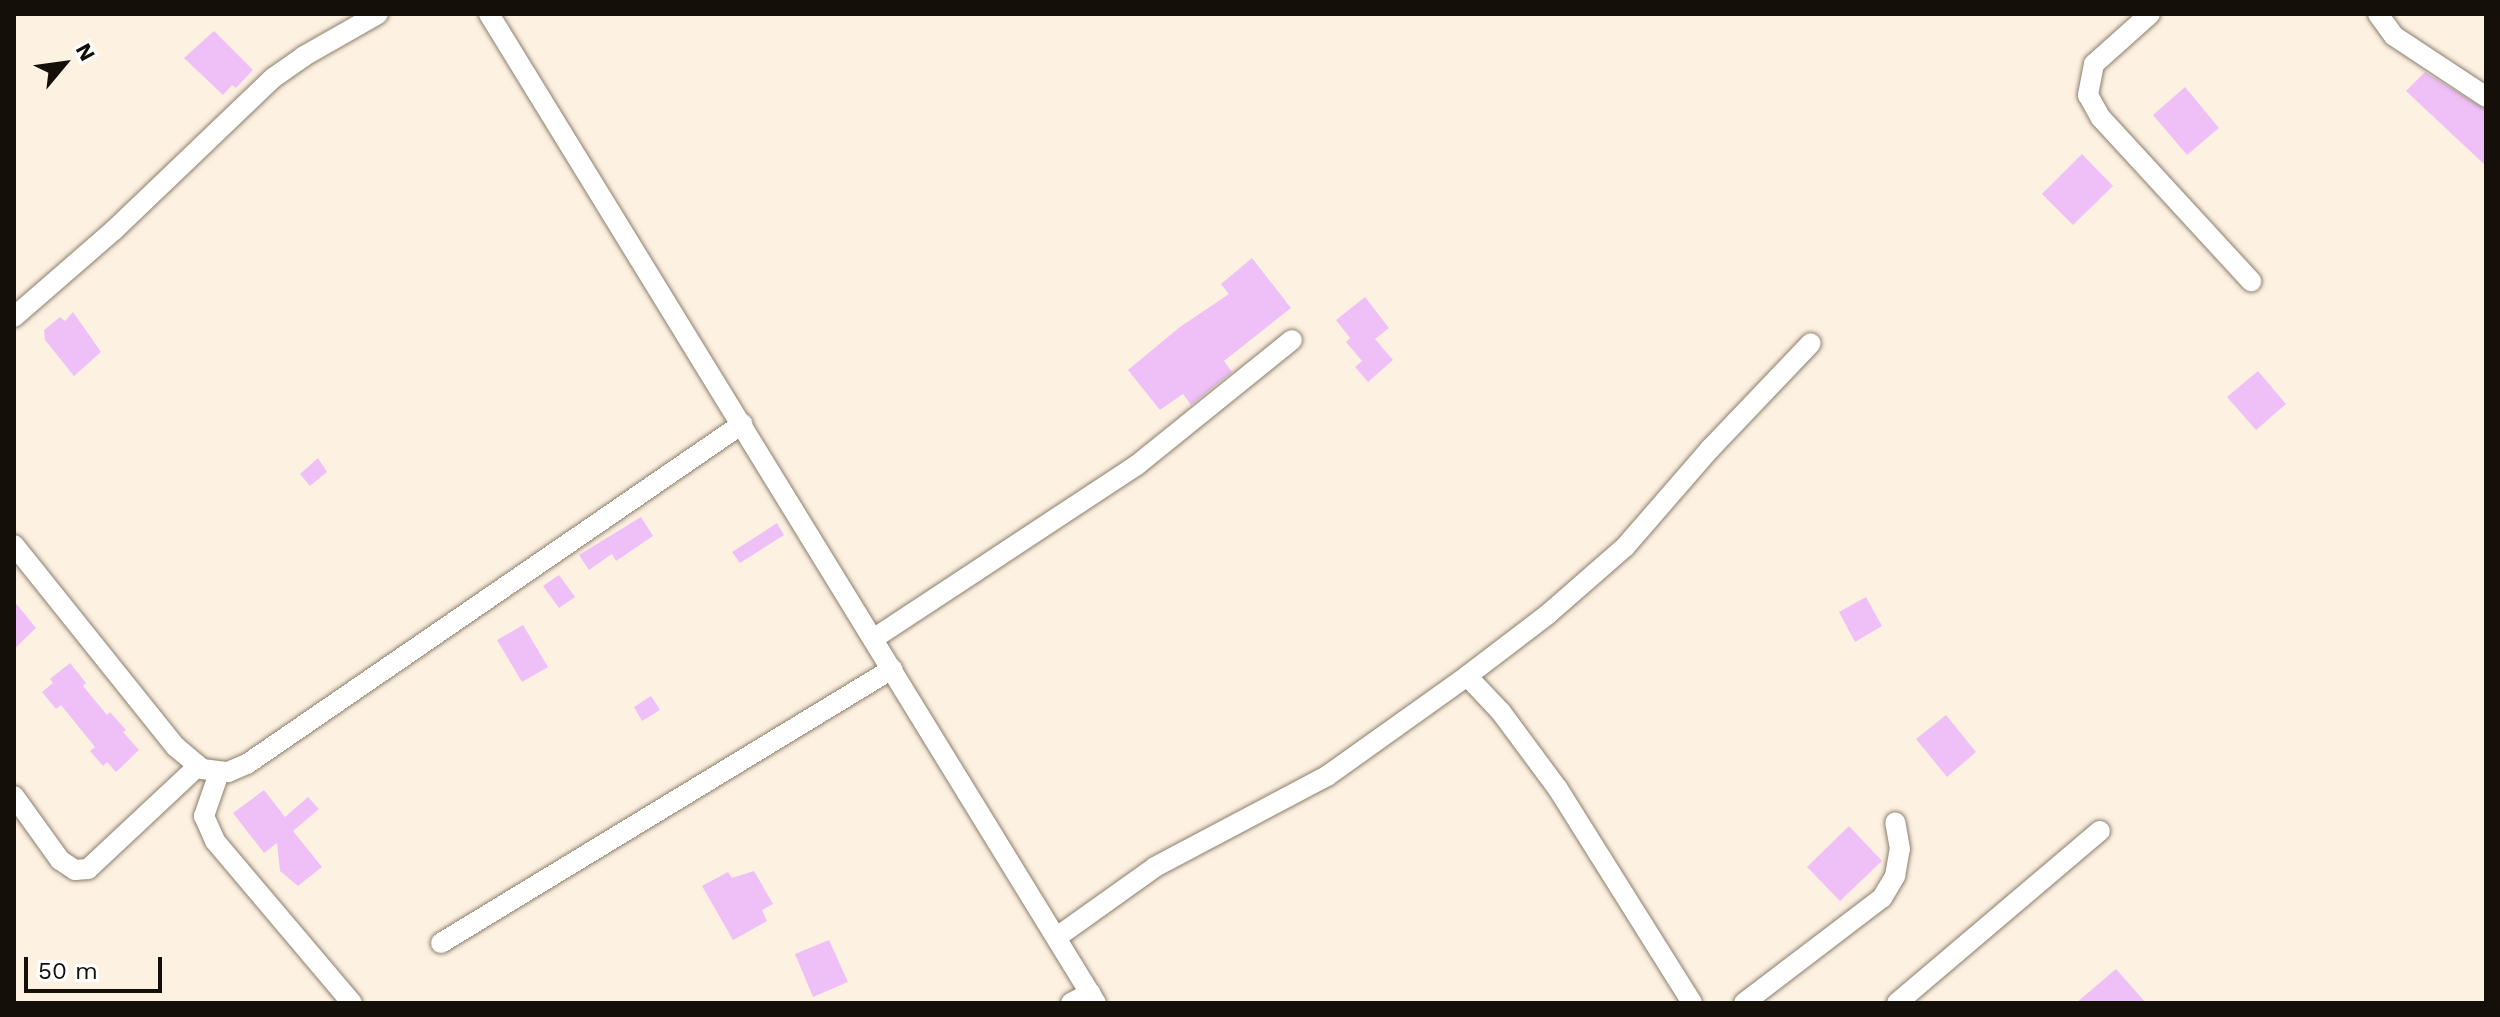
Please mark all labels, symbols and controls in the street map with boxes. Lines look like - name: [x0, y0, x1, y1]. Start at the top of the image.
- north arrow: [24, 24, 104, 104]
- text: N: [71, 39, 100, 65]
- scale bar: [28, 941, 166, 991]
- text: 50 m: [38, 957, 98, 985]

